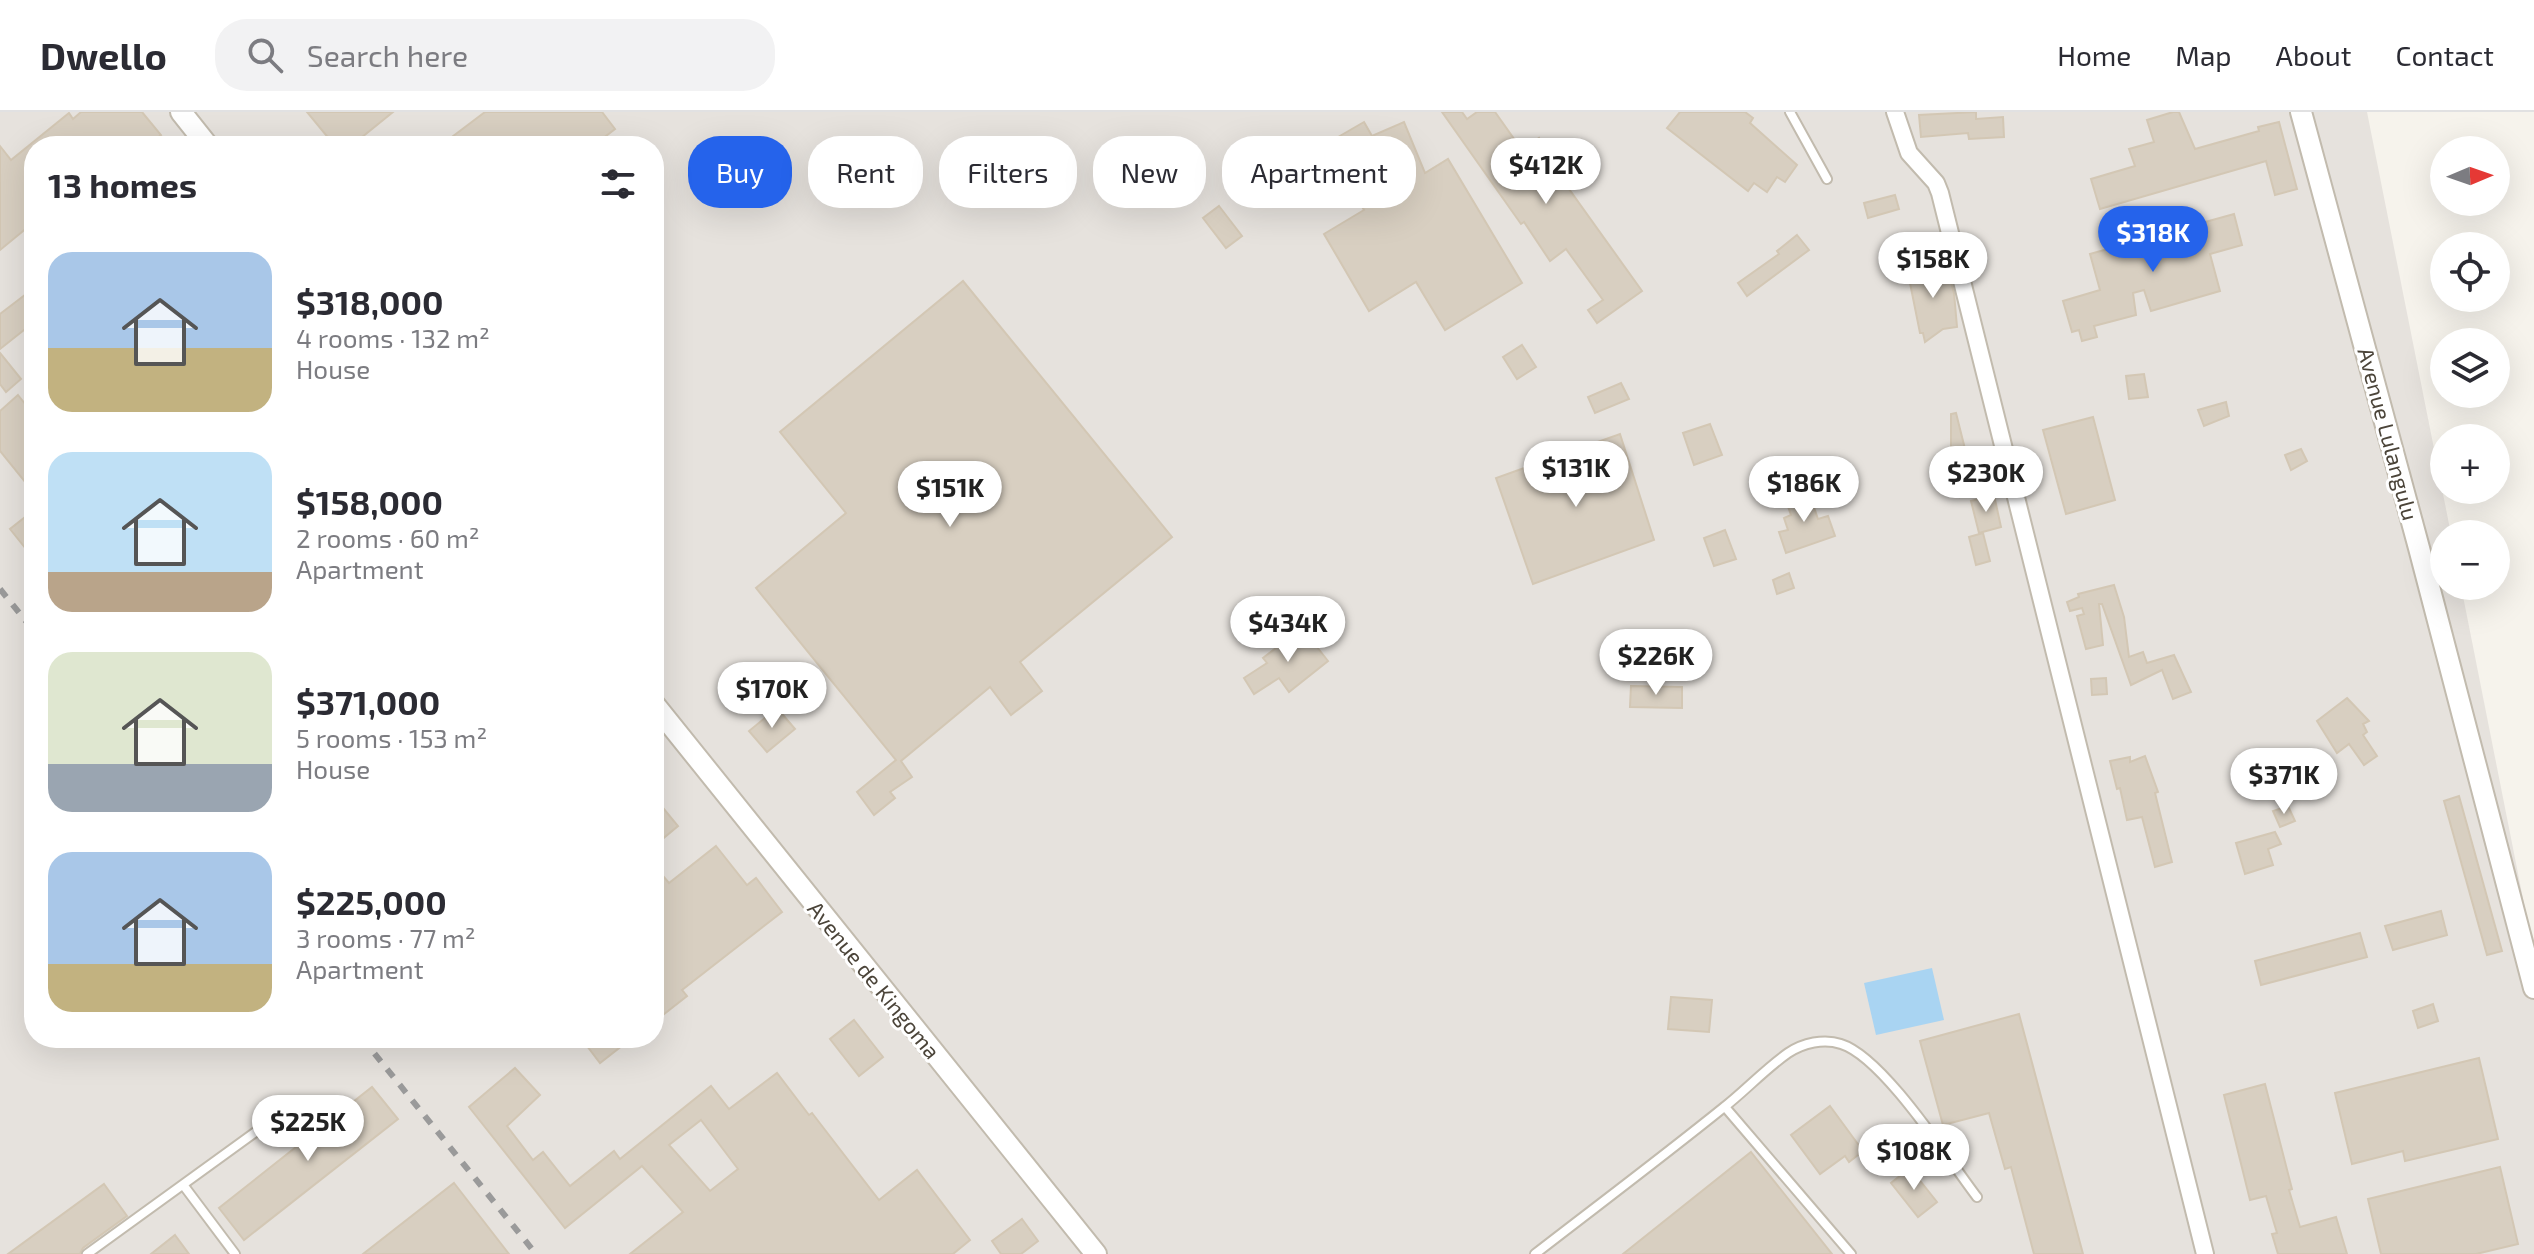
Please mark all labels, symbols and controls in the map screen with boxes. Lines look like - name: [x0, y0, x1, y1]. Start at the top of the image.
- search box: [215, 19, 775, 91]
- text: Dwello: [40, 32, 167, 78]
- icon: search: [243, 33, 287, 77]
- text: Search here: [307, 37, 468, 73]
- text: Home: [2057, 38, 2131, 72]
- text: Map: [2175, 38, 2232, 72]
- text: About: [2276, 38, 2351, 72]
- text: Contact: [2395, 38, 2494, 72]
- chip: Buy: [688, 136, 792, 208]
- chip: Rent: [808, 136, 923, 208]
- chip: Filters: [939, 136, 1077, 208]
- chip: New: [1093, 136, 1206, 208]
- chip: Apartment: [1222, 136, 1416, 208]
- north arrow: [2430, 136, 2510, 216]
- map controls: [2430, 136, 2510, 600]
- pin: $412K: [1490, 138, 1602, 206]
- text: $412K: [1509, 148, 1583, 179]
- icon: filters: [596, 162, 640, 206]
- text: 13 homes: [48, 164, 197, 205]
- pin: $318K: [2097, 206, 2209, 274]
- text: $318K: [2116, 216, 2190, 247]
- pin: $158K: [1877, 232, 1989, 300]
- button: locate: [2430, 232, 2510, 312]
- text: $158K: [1896, 242, 1970, 273]
- text: $318,000: [296, 281, 443, 322]
- icon: home: [112, 284, 208, 380]
- text: 4 rooms · 132 m²: [296, 322, 490, 353]
- button: layers: [2430, 328, 2510, 408]
- street label: Avenue Lulangulu: [2353, 345, 2425, 523]
- text: House: [296, 353, 370, 384]
- button: +: [2430, 424, 2510, 504]
- pin: $131K: [1520, 441, 1632, 509]
- pin: $230K: [1930, 446, 2042, 514]
- text: $131K: [1542, 451, 1610, 482]
- pin: $186K: [1748, 456, 1860, 524]
- text: $230K: [1947, 456, 2025, 487]
- pin: $151K: [894, 461, 1006, 529]
- text: $186K: [1767, 466, 1841, 497]
- text: $151K: [916, 471, 984, 502]
- text: $158,000: [296, 481, 443, 522]
- icon: home: [112, 484, 208, 580]
- button: −: [2430, 520, 2510, 600]
- text: 2 rooms · 60 m²: [296, 522, 480, 553]
- text: Apartment: [296, 553, 424, 584]
- pin: $434K: [1232, 596, 1344, 664]
- text: $434K: [1248, 606, 1328, 637]
- pin: $226K: [1600, 629, 1712, 697]
- text: $226K: [1617, 639, 1695, 670]
- pin: $170K: [716, 662, 828, 730]
- text: $170K: [736, 672, 808, 703]
- text: $371,000: [296, 681, 440, 722]
- icon: home: [112, 684, 208, 780]
- text: 5 rooms · 153 m²: [296, 722, 487, 753]
- pin: $371K: [2228, 748, 2340, 816]
- text: House: [296, 753, 370, 784]
- text: $371K: [2248, 758, 2320, 789]
- text: $225,000: [296, 881, 447, 922]
- icon: home: [112, 884, 208, 980]
- street label: Avenue de Kingoma: [803, 895, 946, 1063]
- text: 3 rooms · 77 m²: [296, 922, 476, 953]
- text: Apartment: [296, 953, 424, 984]
- pin: $225K: [252, 1095, 364, 1163]
- text: $225K: [270, 1105, 346, 1136]
- pin: $108K: [1858, 1124, 1970, 1192]
- text: $108K: [1876, 1134, 1952, 1165]

